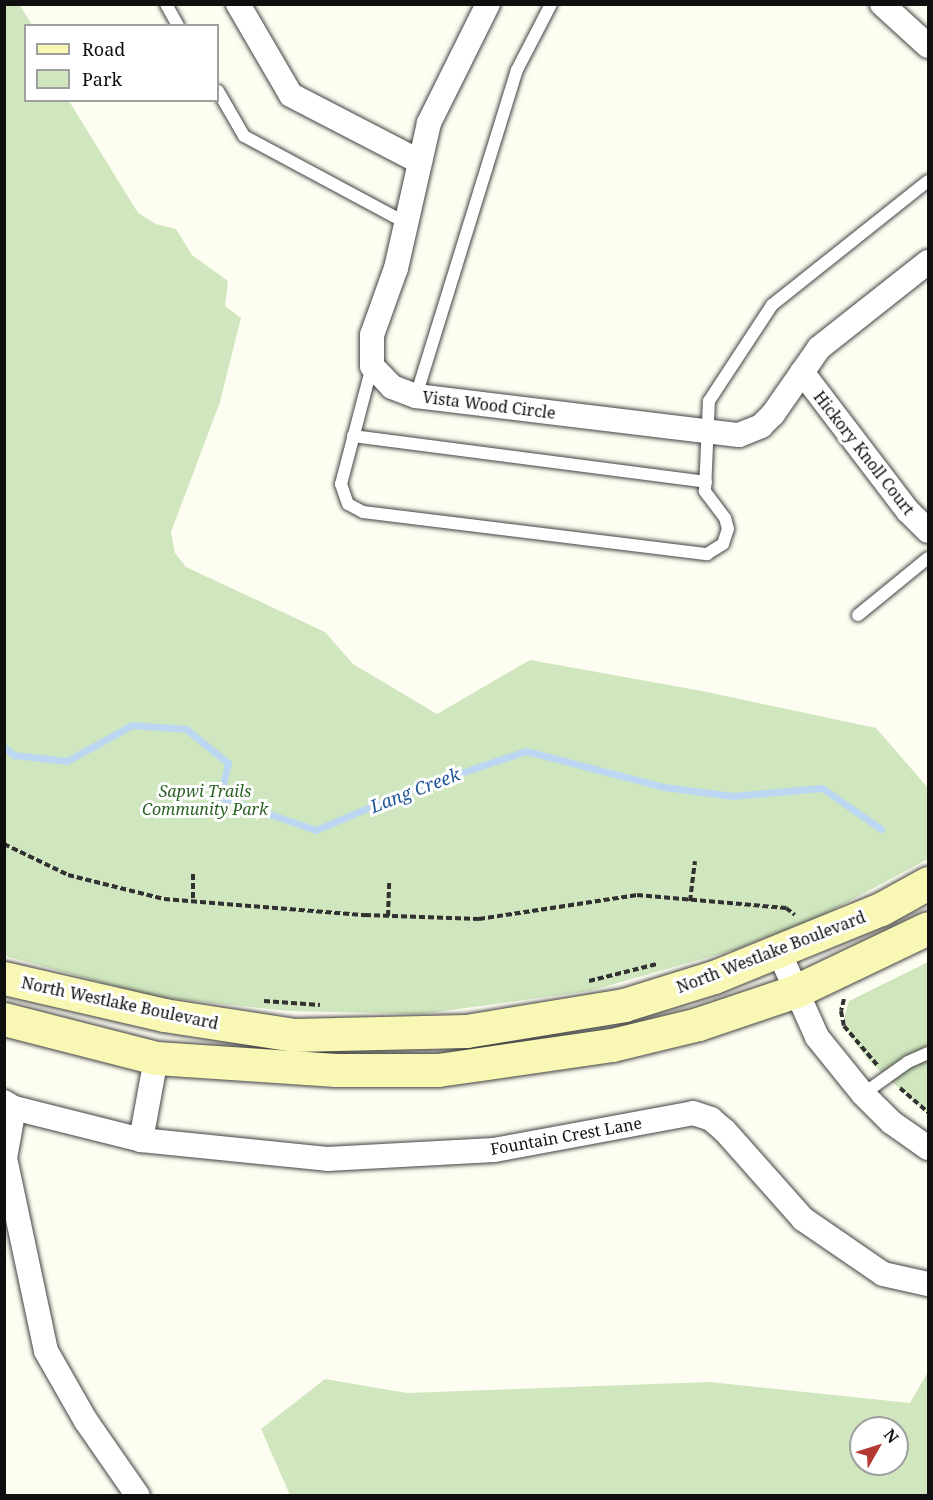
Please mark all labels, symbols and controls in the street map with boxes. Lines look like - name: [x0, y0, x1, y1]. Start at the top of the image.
- legend: [24, 24, 219, 102]
- text: Road: [82, 37, 125, 61]
- text: Park: [82, 67, 122, 91]
- street label: Vista Wood Circle: [421, 387, 557, 423]
- street label: Hickory Knoll Court: [810, 387, 918, 519]
- water label: Lang Creek: [367, 763, 463, 817]
- park label: Sapwi Trails Community Park: [142, 781, 268, 819]
- street label: North Westlake Boulevard: [674, 907, 868, 997]
- street label: North Westlake Boulevard: [20, 973, 220, 1033]
- street label: Fountain Crest Lane: [489, 1113, 643, 1159]
- north arrow: [849, 1416, 909, 1476]
- text: N: [879, 1424, 904, 1448]

